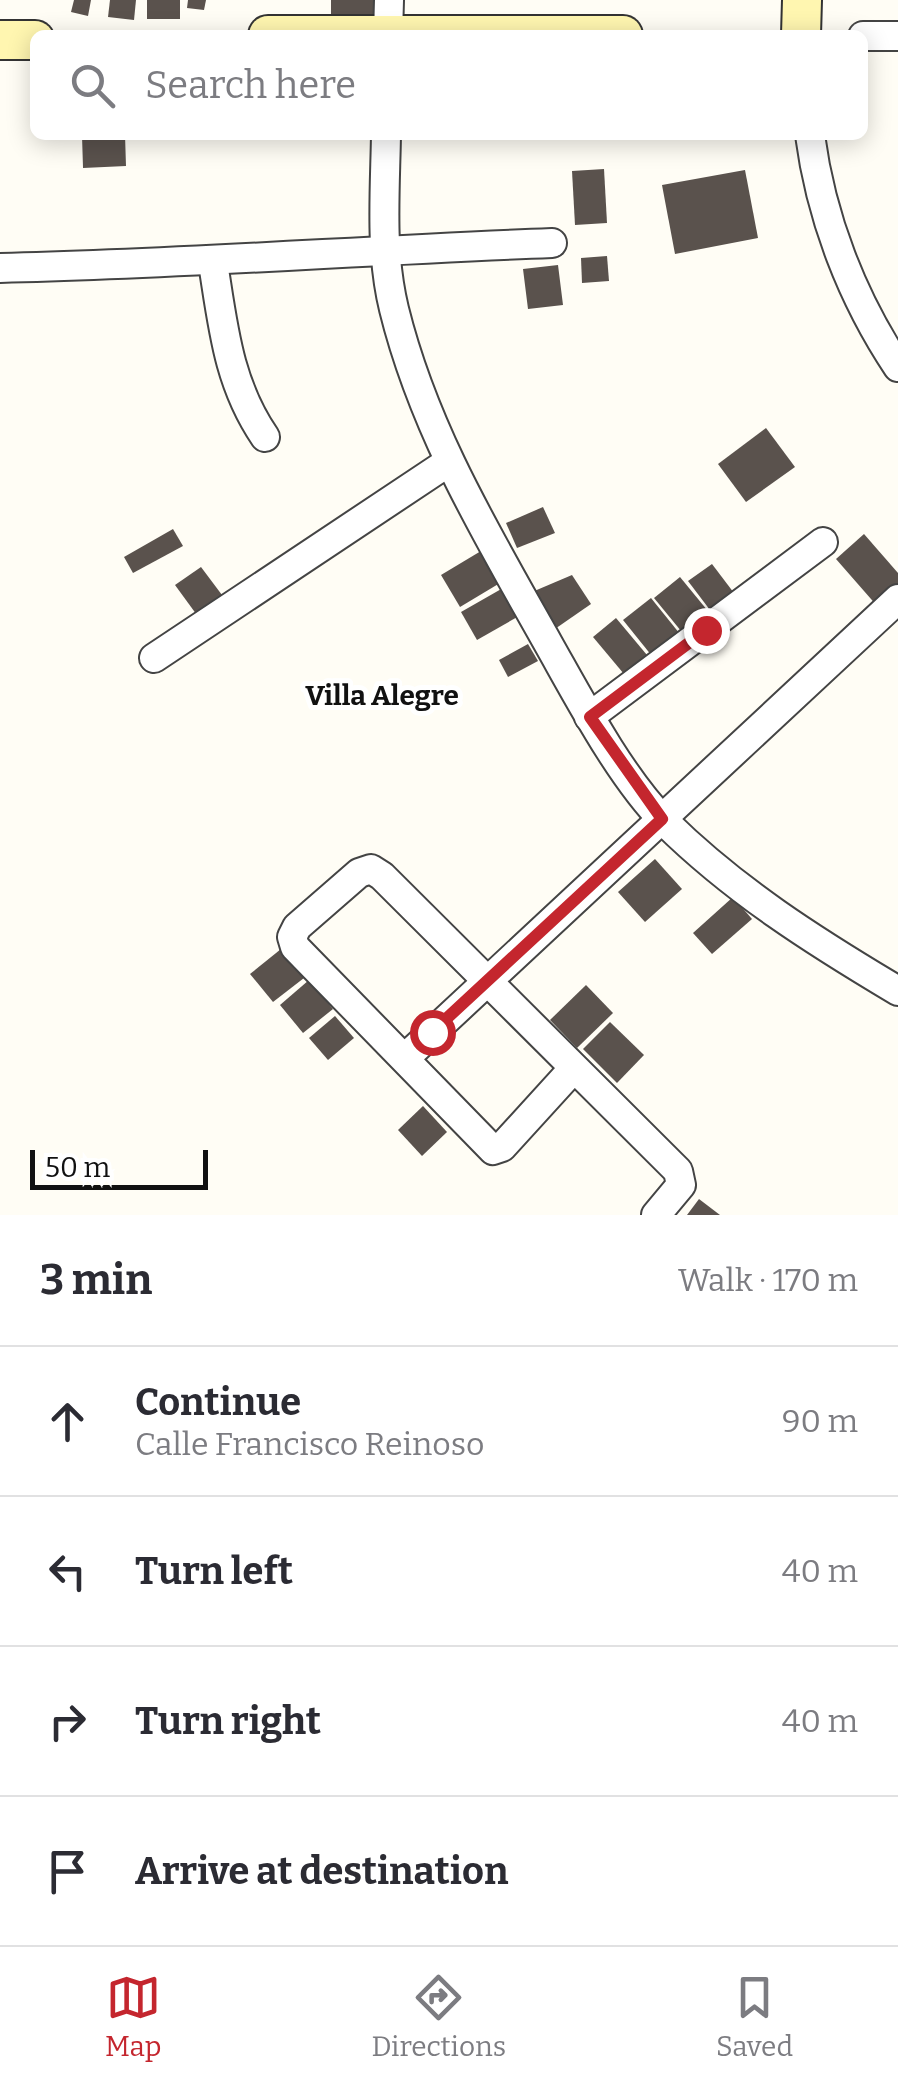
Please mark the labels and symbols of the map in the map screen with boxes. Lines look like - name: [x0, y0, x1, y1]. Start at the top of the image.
- route end: [684, 608, 730, 654]
- district label: Villa Alegre: [305, 679, 459, 712]
- route start: [410, 1010, 456, 1056]
- scale bar: [30, 1145, 208, 1190]

